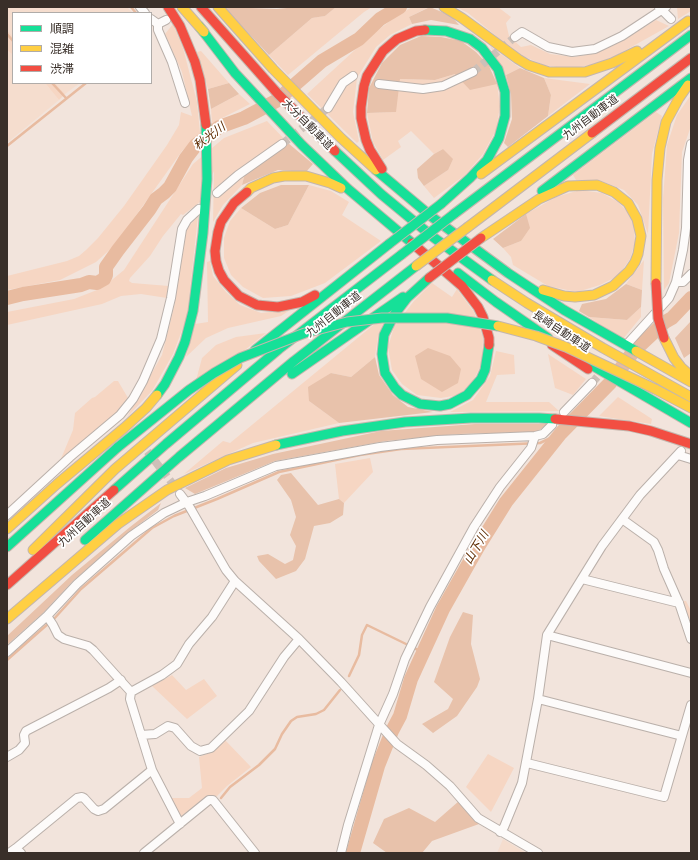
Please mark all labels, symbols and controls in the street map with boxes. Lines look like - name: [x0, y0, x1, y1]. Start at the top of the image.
- legend: [12, 12, 152, 84]
- text: 順調: [50, 20, 74, 38]
- text: 混雑: [50, 40, 74, 58]
- text: 渋滞: [50, 60, 74, 78]
- street label: 九州自動車道: [561, 93, 621, 143]
- street label: 大分自動車道: [279, 97, 335, 153]
- water label: 秋光川: [191, 120, 229, 154]
- street label: 九州自動車道: [304, 289, 364, 341]
- street label: 長崎自動車道: [530, 308, 592, 356]
- street label: 九州自動車道: [56, 496, 114, 550]
- water label: 山下川: [462, 529, 492, 567]

